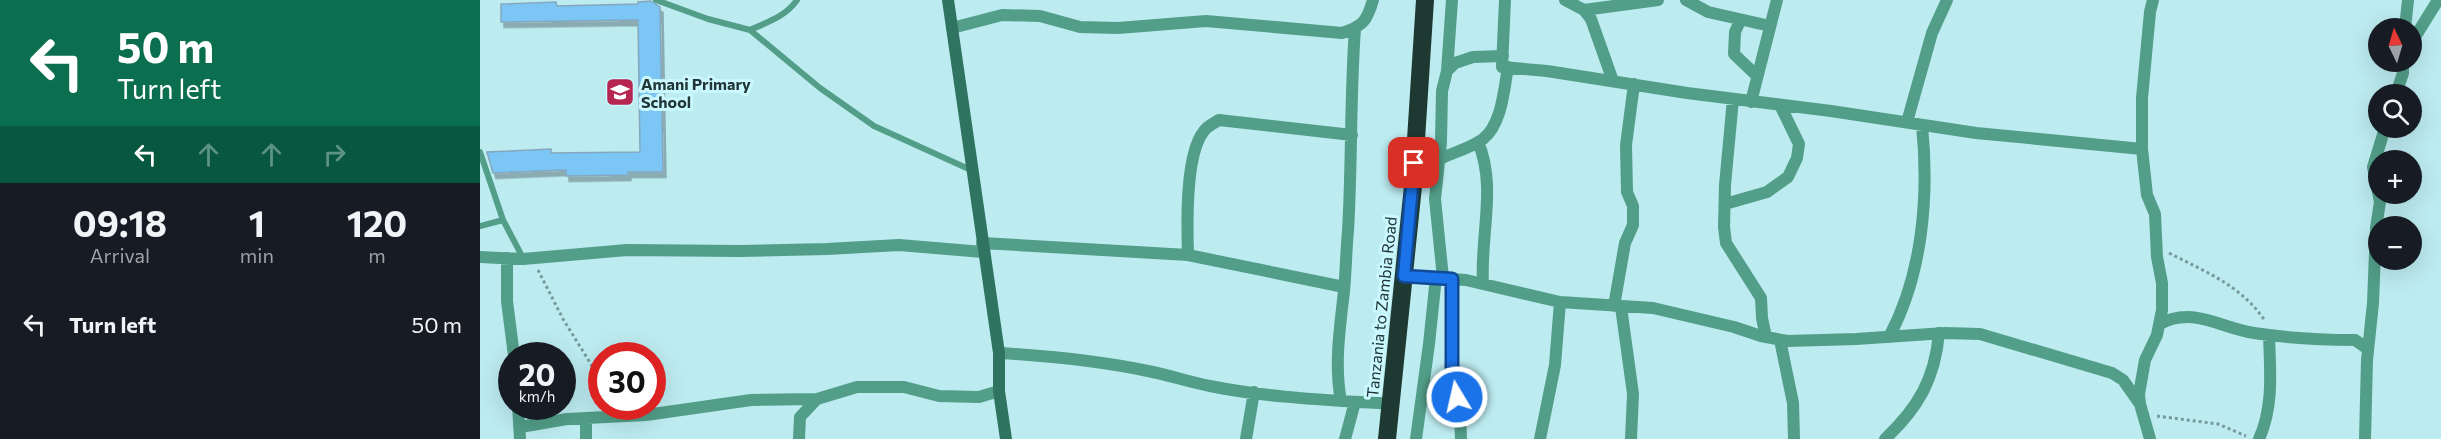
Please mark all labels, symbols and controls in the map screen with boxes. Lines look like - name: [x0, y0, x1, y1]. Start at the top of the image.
- north arrow: [2368, 18, 2422, 72]
- map controls: [2368, 18, 2422, 270]
- text: 50 m: [117, 20, 214, 72]
- icon: left: [18, 24, 96, 102]
- text: Turn left: [117, 72, 221, 105]
- place label: Amani Primary School: [641, 74, 751, 111]
- school or university icon: Amani Primary School: [604, 76, 636, 108]
- button: search: [2368, 84, 2422, 138]
- pin: [1388, 137, 1439, 188]
- icon: left: [129, 138, 162, 171]
- icon: ahead: [192, 138, 225, 171]
- icon: ahead: [255, 138, 288, 171]
- icon: right: [318, 138, 351, 171]
- icon: arrive: [1397, 146, 1430, 179]
- button: +: [2368, 150, 2422, 204]
- text: 09:18: [73, 200, 167, 244]
- text: 1: [249, 200, 265, 244]
- text: 120: [347, 200, 407, 244]
- street label: Tanzania to Zambia Road: [1362, 216, 1400, 398]
- button: −: [2368, 216, 2422, 270]
- text: Arrival: [90, 243, 150, 267]
- text: min: [240, 243, 274, 267]
- text: m: [368, 243, 386, 267]
- icon: left: [18, 308, 51, 341]
- text: Turn left: [69, 311, 156, 338]
- text: 50 m: [412, 311, 462, 338]
- speed limit sign: 30: [588, 342, 666, 420]
- text: 20: [519, 355, 555, 392]
- position arrow: [1425, 365, 1489, 429]
- text: km/h: [519, 387, 555, 405]

